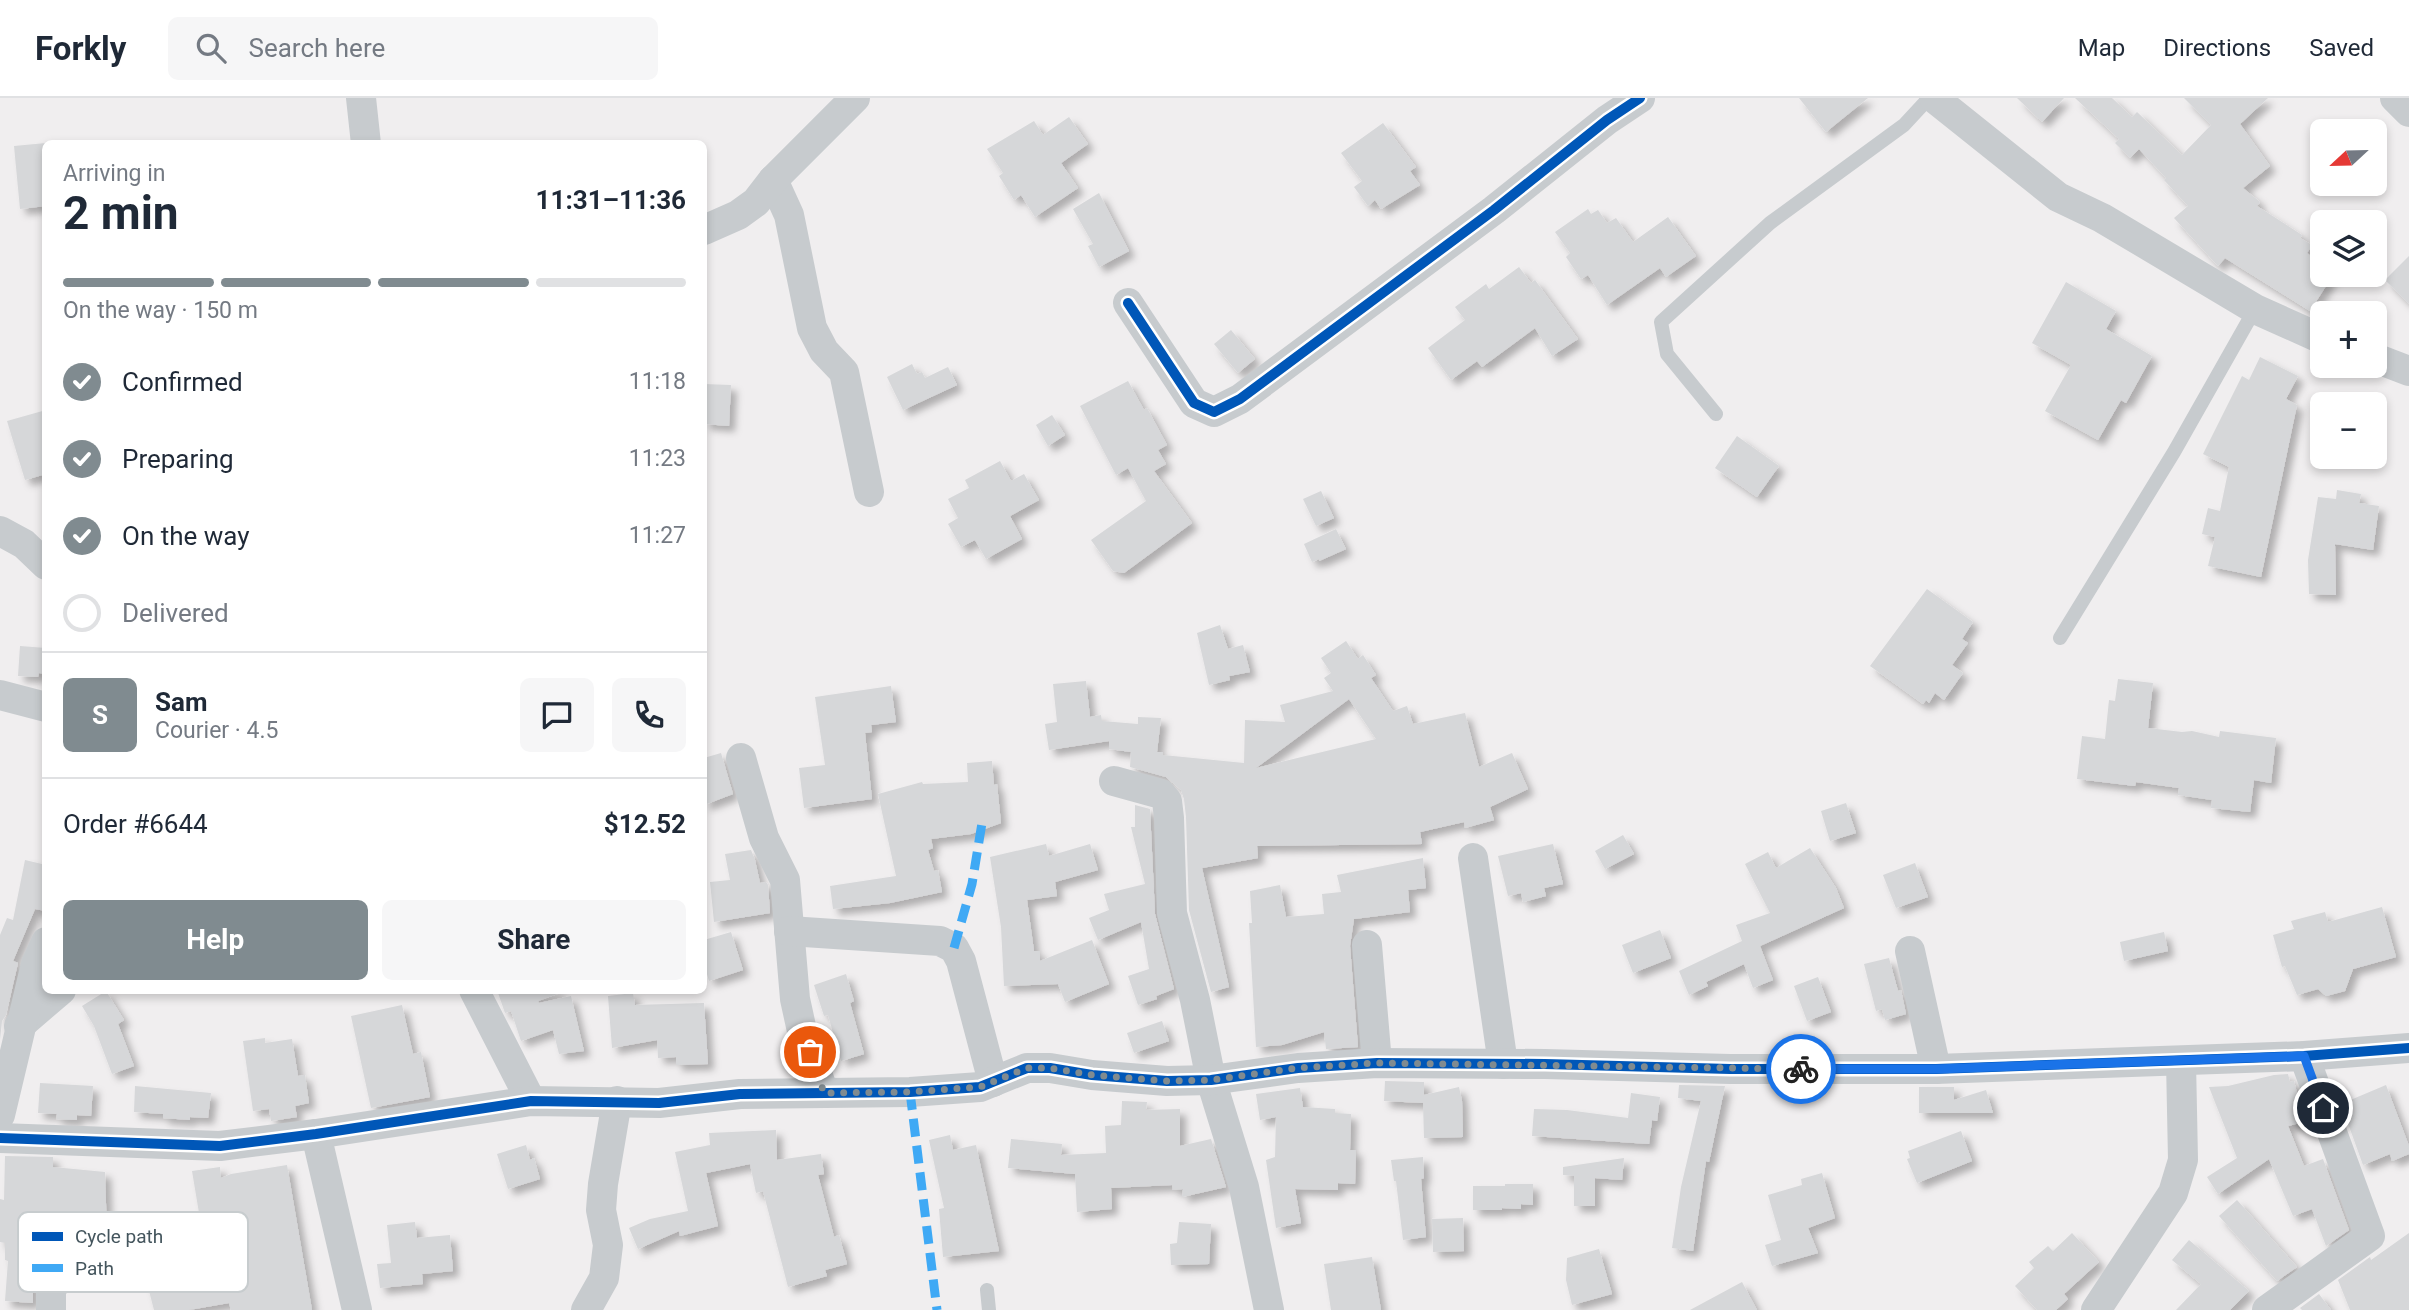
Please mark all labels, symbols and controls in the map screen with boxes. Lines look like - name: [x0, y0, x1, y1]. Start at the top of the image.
- search box: [168, 17, 658, 80]
- text: Forkly: [35, 29, 126, 68]
- icon: search: [192, 29, 230, 67]
- text: Search here: [248, 33, 385, 63]
- text: Map: [2078, 34, 2125, 62]
- text: Directions: [2163, 34, 2271, 62]
- text: Saved: [2309, 34, 2374, 62]
- north arrow: [2310, 119, 2387, 196]
- map controls: [2310, 119, 2387, 469]
- text: Arriving in: [63, 160, 166, 187]
- text: 11:31–11:36: [536, 185, 686, 215]
- text: 2 min: [63, 186, 179, 240]
- button: layers: [2310, 210, 2387, 287]
- text: On the way · 150 m: [63, 297, 258, 324]
- button: +: [2310, 301, 2387, 378]
- icon: check: [63, 363, 101, 401]
- text: Confirmed: [122, 367, 243, 397]
- text: 11:18: [629, 368, 686, 395]
- button: −: [2310, 392, 2387, 469]
- icon: check: [63, 440, 101, 478]
- text: Preparing: [122, 444, 234, 474]
- text: 11:23: [629, 445, 686, 472]
- icon: check: [63, 517, 101, 555]
- text: On the way: [122, 521, 250, 551]
- text: 11:27: [629, 522, 686, 549]
- text: Delivered: [122, 598, 229, 628]
- button: chat: [520, 678, 594, 752]
- button: phone: [612, 678, 686, 752]
- text: Sam: [155, 687, 207, 717]
- text: S: [92, 700, 108, 730]
- text: Courier · 4.5: [155, 717, 278, 744]
- text: Order #6644: [63, 809, 208, 839]
- text: $12.52: [604, 809, 686, 839]
- button: Help: [63, 900, 368, 980]
- button: Share: [382, 900, 686, 980]
- pin: [780, 1022, 840, 1082]
- icon: bag: [791, 1033, 829, 1071]
- courier: [1766, 1034, 1836, 1104]
- icon: bike: [1782, 1050, 1820, 1088]
- pin: [2293, 1078, 2353, 1138]
- icon: home: [2304, 1089, 2342, 1127]
- legend: [18, 1212, 248, 1292]
- text: Cycle path: [75, 1225, 163, 1248]
- text: Path: [75, 1257, 114, 1280]

